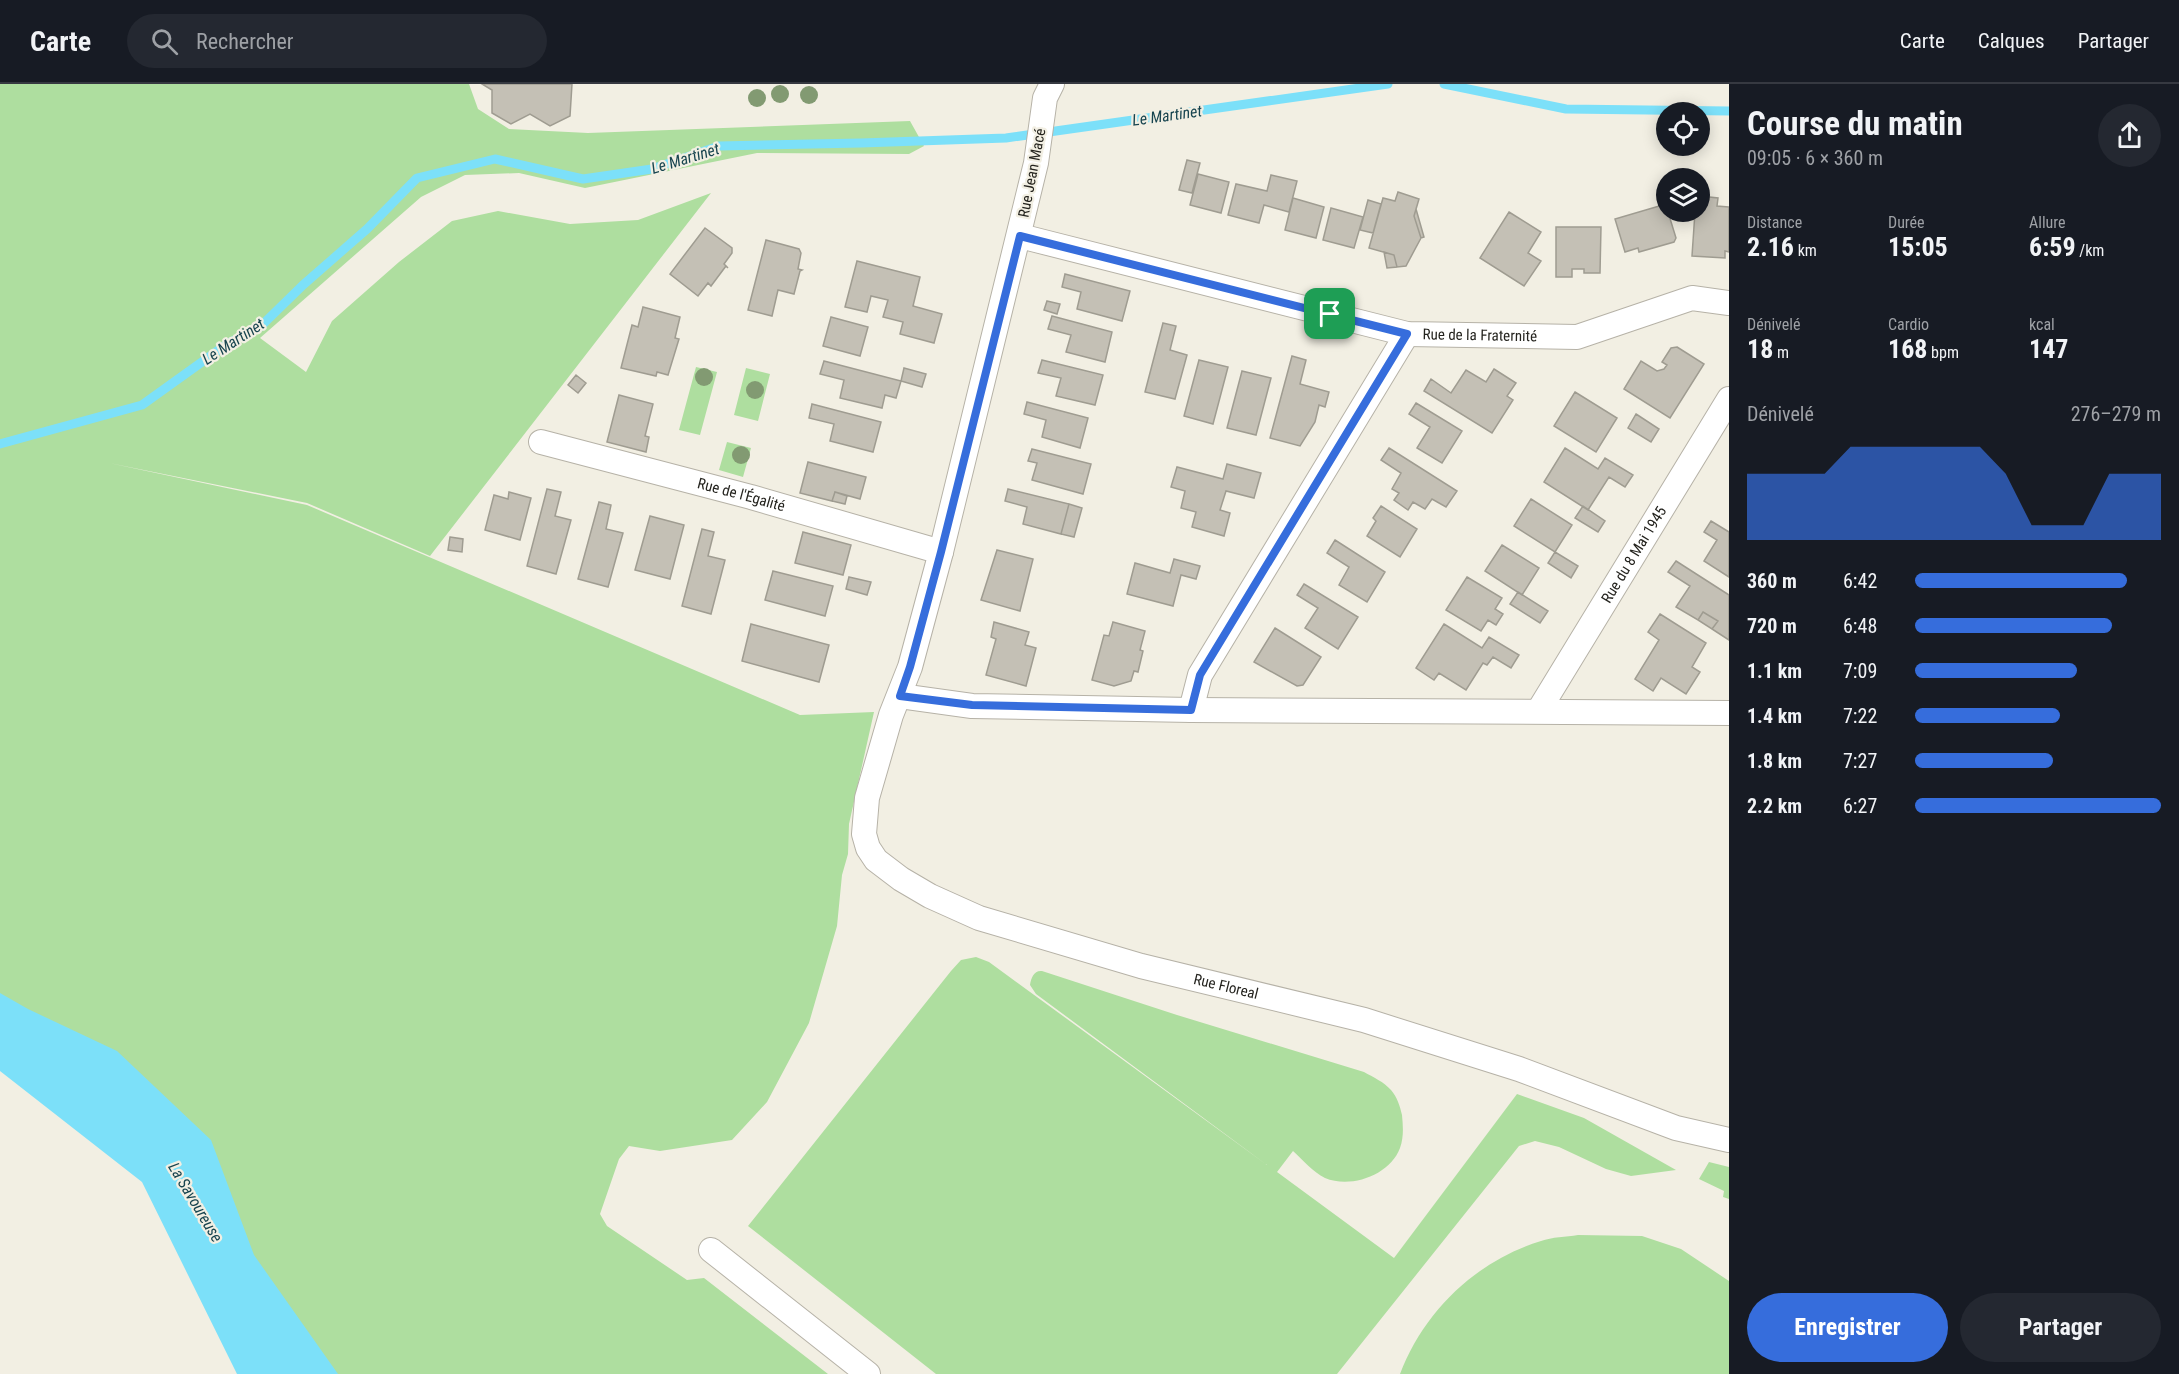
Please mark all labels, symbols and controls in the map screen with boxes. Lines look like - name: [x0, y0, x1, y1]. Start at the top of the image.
- search box: [127, 14, 547, 68]
- text: Carte: [30, 25, 91, 58]
- icon: search: [148, 25, 181, 58]
- text: Rechercher: [196, 29, 293, 54]
- text: Carte: [1900, 29, 1945, 53]
- text: Calques: [1978, 29, 2045, 53]
- text: Partager: [2078, 29, 2149, 53]
- water label: Le Martinet: [1131, 101, 1204, 130]
- map controls: [1656, 102, 1710, 222]
- button: locate: [1656, 102, 1710, 156]
- text: Course du matin: [1747, 104, 1963, 143]
- button: share: [2098, 104, 2161, 167]
- street label: Rue Jean Macé: [1015, 127, 1049, 219]
- water label: Le Martinet: [649, 139, 722, 178]
- text: 09:05 · 6 × 360 m: [1747, 146, 1883, 170]
- button: layers: [1656, 168, 1710, 222]
- text: Distance: [1747, 213, 1802, 232]
- text: Durée: [1888, 213, 1925, 232]
- text: Allure: [2029, 213, 2066, 232]
- text: 2.16: [1747, 232, 1794, 262]
- text: 15:05: [1888, 232, 1948, 262]
- text: 6:59: [2029, 232, 2076, 262]
- text: km: [1794, 241, 1817, 260]
- text: /km: [2076, 241, 2104, 260]
- pin: [1304, 288, 1355, 339]
- icon: arrive: [1313, 297, 1346, 330]
- water label: Le Martinet: [199, 314, 268, 368]
- text: Dénivelé: [1747, 315, 1800, 334]
- text: Cardio: [1888, 315, 1929, 334]
- text: kcal: [2029, 315, 2055, 334]
- street label: Rue de la Fraternité: [1422, 325, 1537, 345]
- text: 18: [1747, 334, 1773, 364]
- text: 168: [1888, 334, 1927, 364]
- text: 147: [2029, 334, 2068, 364]
- text: m: [1773, 343, 1789, 362]
- text: bpm: [1927, 343, 1959, 362]
- text: Dénivelé: [1747, 402, 1814, 426]
- text: 276–279 m: [2071, 402, 2161, 426]
- street label: Rue de l'Égalité: [695, 474, 787, 515]
- street label: Rue du 8 Mai 1945: [1598, 503, 1670, 606]
- text: 360 m: [1747, 569, 1797, 593]
- text: 6:42: [1843, 569, 1877, 593]
- text: 720 m: [1747, 614, 1797, 638]
- text: 6:48: [1843, 614, 1877, 638]
- text: 1.1 km: [1747, 659, 1802, 683]
- text: 7:09: [1843, 659, 1877, 683]
- text: 1.4 km: [1747, 704, 1802, 728]
- text: 7:22: [1843, 704, 1877, 728]
- text: 1.8 km: [1747, 749, 1802, 773]
- text: 7:27: [1843, 749, 1877, 773]
- text: 2.2 km: [1747, 794, 1802, 818]
- text: 6:27: [1843, 794, 1877, 818]
- street label: Rue Floreal: [1192, 970, 1260, 1003]
- water label: La Savoureuse: [164, 1159, 227, 1245]
- button: Enregistrer: [1747, 1293, 1948, 1362]
- button: Partager: [1960, 1293, 2161, 1362]

